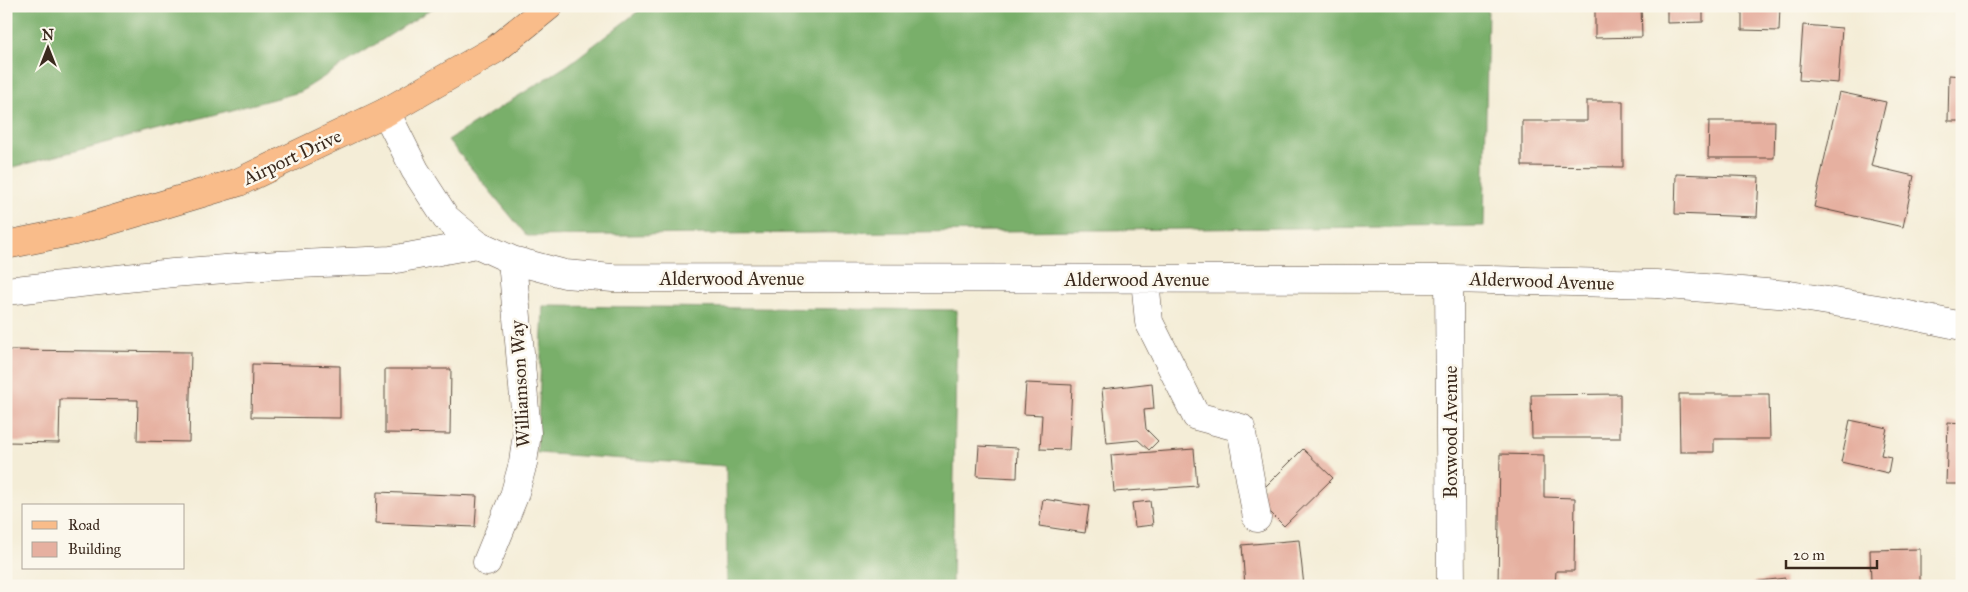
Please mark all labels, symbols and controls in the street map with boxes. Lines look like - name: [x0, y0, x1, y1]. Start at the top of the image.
- north arrow: [22, 22, 72, 72]
- text: N: [42, 27, 54, 44]
- street label: Airport Drive: [238, 124, 345, 190]
- street label: Alderwood Avenue: [658, 267, 805, 290]
- street label: Alderwood Avenue: [1468, 267, 1615, 295]
- street label: Alderwood Avenue: [1063, 268, 1210, 291]
- street label: Williamson Way: [505, 319, 535, 448]
- street label: Boxwood Avenue: [1439, 365, 1462, 499]
- legend: [22, 504, 185, 570]
- text: Road: [68, 516, 100, 534]
- scale bar: [1786, 537, 1877, 569]
- text: Building: [68, 540, 122, 558]
- text: 20 m: [1793, 546, 1825, 564]

